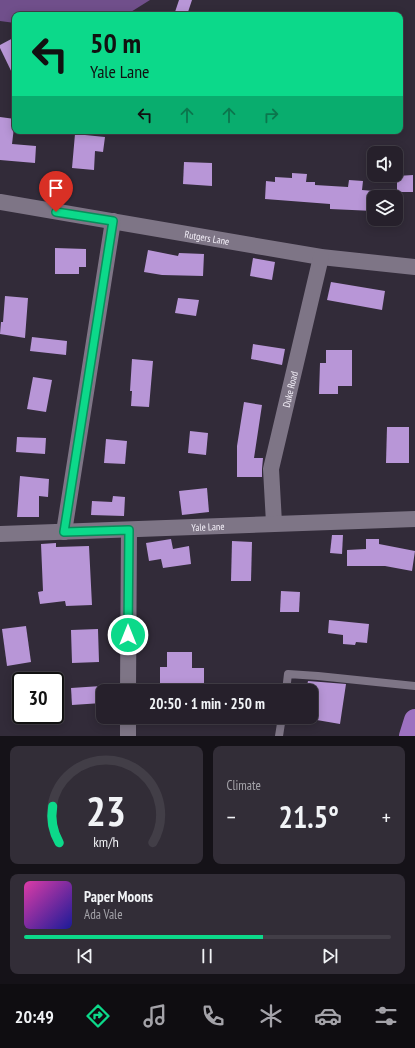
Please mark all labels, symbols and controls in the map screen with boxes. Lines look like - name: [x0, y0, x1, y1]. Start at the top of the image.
- text: 50 m: [90, 24, 141, 61]
- icon: left: [24, 28, 76, 80]
- text: Yale Lane: [90, 60, 150, 83]
- icon: left: [134, 104, 156, 126]
- icon: ahead: [176, 104, 198, 126]
- icon: ahead: [218, 104, 240, 126]
- icon: right: [260, 104, 282, 126]
- map controls: [367, 146, 403, 226]
- button: sound: [367, 146, 403, 182]
- pin: [39, 171, 73, 212]
- icon: arrive: [45, 177, 67, 199]
- button: layers: [367, 190, 403, 226]
- street label: Rutgers Lane: [184, 227, 230, 248]
- street label: Duke Road: [279, 370, 300, 409]
- street label: Yale Lane: [191, 519, 225, 534]
- position arrow: [107, 614, 149, 656]
- speed limit sign: 30: [12, 672, 64, 724]
- text: 20:50 · 1 min · 250 m: [149, 694, 265, 713]
- text: Climate: [227, 777, 261, 794]
- text: 23: [86, 784, 126, 837]
- text: 21.5°: [279, 797, 339, 836]
- text: −: [227, 803, 236, 831]
- text: +: [382, 803, 391, 831]
- text: km/h: [94, 832, 119, 851]
- text: Paper Moons: [84, 887, 153, 906]
- text: Ada Vale: [84, 906, 123, 923]
- icon: previous: [74, 945, 96, 967]
- icon: pause: [196, 945, 218, 967]
- icon: next: [319, 945, 341, 967]
- icon: directions: [84, 1002, 112, 1030]
- icon: music: [141, 1002, 169, 1030]
- icon: phone: [199, 1002, 227, 1030]
- icon: climate: [257, 1002, 285, 1030]
- icon: car: [314, 1002, 342, 1030]
- icon: filters: [372, 1002, 400, 1030]
- text: 20:49: [15, 1005, 54, 1028]

